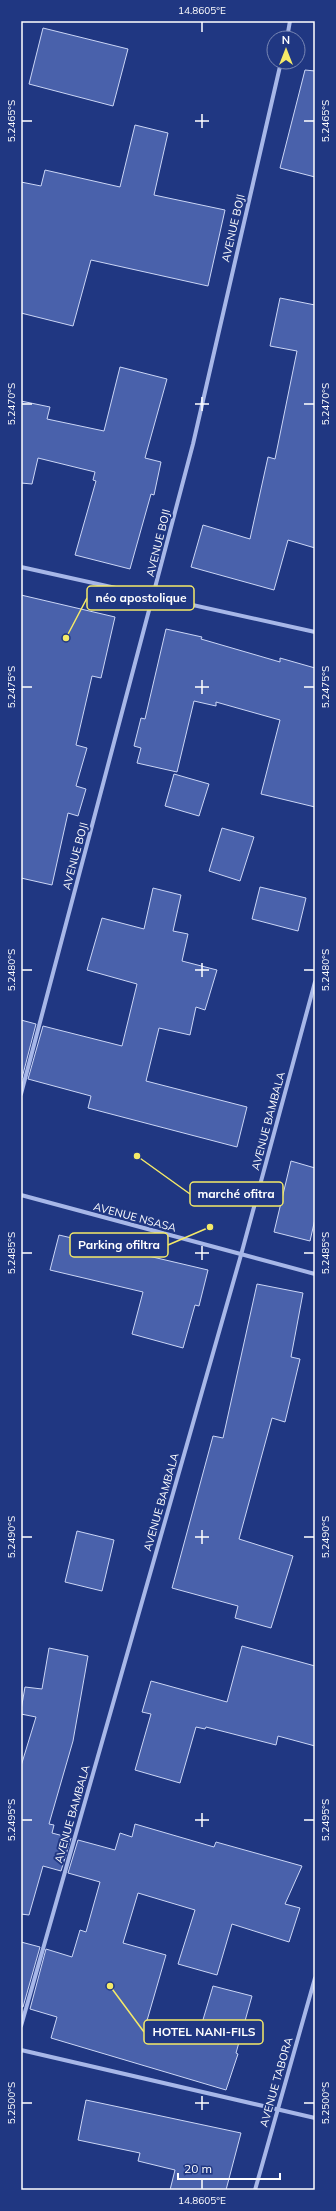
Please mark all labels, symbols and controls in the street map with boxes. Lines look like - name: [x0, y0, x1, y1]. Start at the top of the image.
- text: 14.8605°E: [178, 4, 226, 17]
- north arrow: [266, 30, 306, 70]
- text: N: [282, 33, 290, 47]
- text: 5.2465°S: [5, 100, 18, 142]
- text: 5.2465°S: [319, 100, 332, 142]
- street label: AVENUE BOJI: [218, 193, 248, 263]
- text: 5.2470°S: [5, 383, 18, 425]
- text: 5.2470°S: [319, 383, 332, 425]
- street label: AVENUE BOJI: [143, 508, 173, 578]
- callout: néo apostolique: [87, 586, 194, 610]
- text: néo apostolique: [95, 590, 187, 605]
- text: 5.2475°S: [5, 666, 18, 708]
- text: 5.2475°S: [319, 666, 332, 708]
- street label: AVENUE BOJI: [59, 821, 91, 891]
- text: 5.2480°S: [5, 949, 18, 991]
- text: 5.2480°S: [319, 949, 332, 991]
- street label: AVENUE BAMBALA: [248, 1070, 288, 1172]
- callout: marché ofitra: [190, 1182, 283, 1206]
- text: marché ofitra: [197, 1186, 275, 1201]
- street label: AVENUE NSASA: [92, 1199, 178, 1235]
- text: 5.2485°S: [5, 1232, 18, 1274]
- text: 5.2485°S: [319, 1232, 332, 1274]
- callout: Parking ofiltra: [70, 1233, 168, 1257]
- text: Parking ofiltra: [78, 1237, 160, 1252]
- street label: AVENUE BAMBALA: [140, 1451, 182, 1553]
- text: 5.2490°S: [5, 1516, 18, 1558]
- text: 5.2490°S: [319, 1516, 332, 1558]
- street label: AVENUE BAMBALA: [51, 1763, 93, 1865]
- text: 5.2495°S: [5, 1799, 18, 1841]
- text: 5.2495°S: [319, 1799, 332, 1841]
- callout: HOTEL NANI-FILS: [144, 2020, 263, 2044]
- text: HOTEL NANI-FILS: [152, 2024, 256, 2039]
- street label: AVENUE TABORA: [257, 2036, 295, 2128]
- text: 5.2500°S: [5, 2082, 18, 2124]
- text: 5.2500°S: [319, 2082, 332, 2124]
- scale bar: [178, 2155, 280, 2181]
- text: 20 m: [184, 2161, 212, 2176]
- text: 14.8605°E: [178, 2194, 226, 2207]

